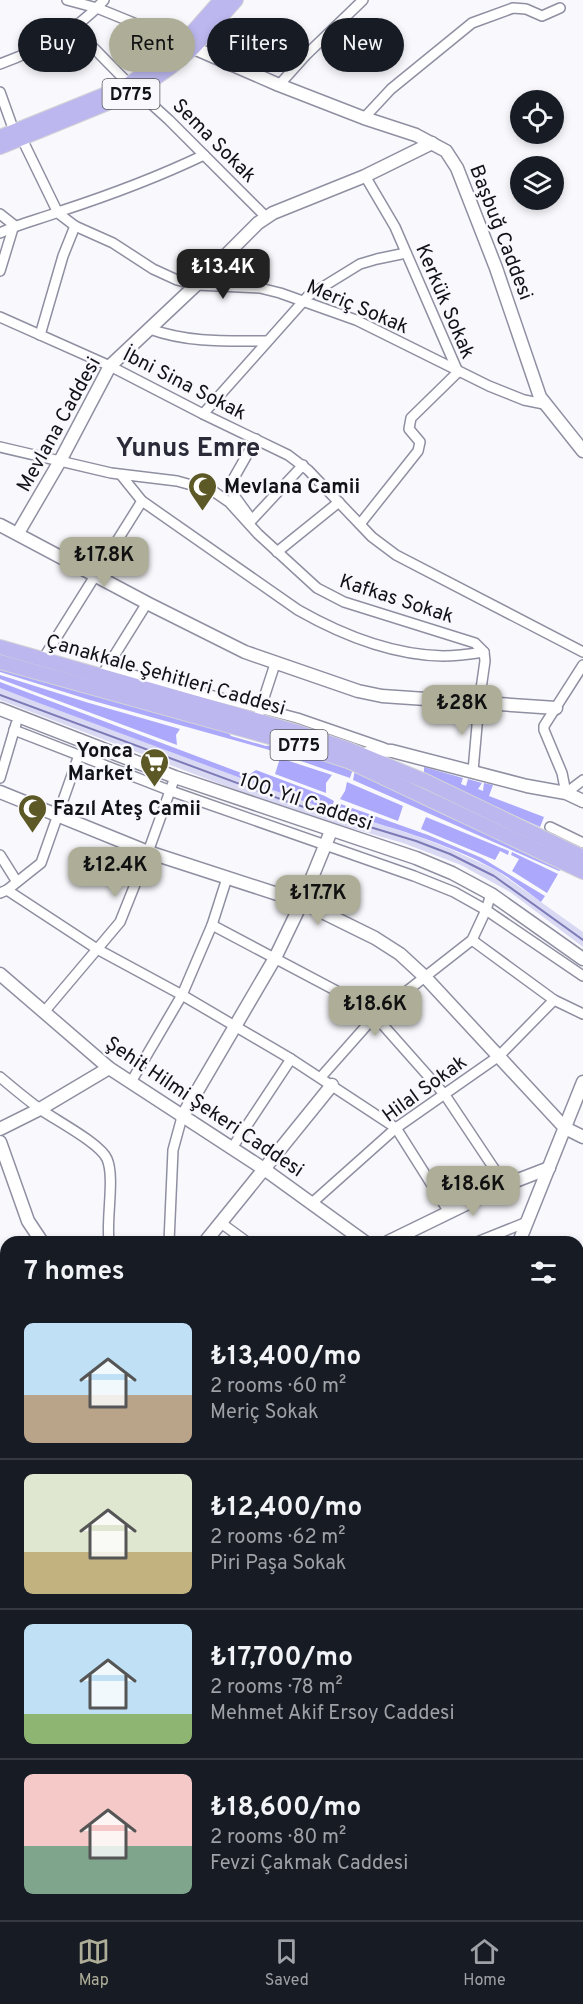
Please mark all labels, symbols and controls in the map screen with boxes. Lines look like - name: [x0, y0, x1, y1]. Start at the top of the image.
- chip: Buy: [18, 18, 97, 72]
- chip: Rent: [109, 18, 195, 72]
- chip: Filters: [207, 18, 309, 72]
- chip: New: [321, 18, 404, 72]
- road number: D775: [102, 79, 160, 109]
- map controls: [510, 90, 564, 210]
- button: locate: [510, 90, 564, 144]
- street label: Sema Sokak: [166, 94, 261, 189]
- button: layers: [510, 156, 564, 210]
- street label: Başbuğ Caddesi: [462, 161, 538, 304]
- street label: Kerkük Sokak: [408, 240, 480, 363]
- pin: ₺13.4K: [174, 249, 272, 300]
- text: ₺13.4K: [191, 255, 255, 281]
- street label: Meriç Sokak: [302, 275, 412, 341]
- street label: İbni Sina Sokak: [118, 342, 251, 427]
- street label: Mevlana Caddesi: [12, 353, 108, 497]
- district label: Yunus Emre: [116, 433, 260, 466]
- mosque icon: Mevlana Camii: [187, 470, 219, 512]
- place label: Mevlana Camii: [224, 475, 360, 501]
- pin: ₺17.8K: [55, 537, 153, 588]
- text: ₺17.8K: [74, 543, 134, 569]
- street label: Kafkas Sokak: [336, 569, 457, 631]
- street label: Çanakkale Şehitleri Caddesi: [42, 629, 288, 723]
- pin: ₺28K: [426, 685, 498, 736]
- text: ₺28K: [436, 691, 488, 717]
- road number: D775: [270, 730, 328, 760]
- place label: Yonca Market: [68, 739, 133, 788]
- supermarket icon: Yonca Market: [138, 746, 170, 788]
- street label: 100. Yıl Caddesi: [235, 768, 376, 838]
- mosque icon: Fazıl Ateş Camii: [16, 792, 48, 834]
- place label: Fazıl Ateş Camii: [53, 797, 201, 823]
- pin: ₺12.4K: [66, 847, 164, 898]
- text: ₺12.4K: [82, 853, 148, 879]
- pin: ₺17.7K: [269, 875, 367, 926]
- text: ₺17.7K: [289, 881, 347, 907]
- pin: ₺18.6K: [326, 986, 424, 1037]
- text: ₺18.6K: [343, 992, 407, 1018]
- street label: Şehit Hilmi Şekeri Caddesi: [100, 1031, 308, 1184]
- street label: Hilal Sokak: [378, 1050, 473, 1129]
- pin: ₺18.6K: [424, 1166, 522, 1217]
- text: ₺18.6K: [441, 1172, 505, 1198]
- text: 7 homes: [24, 1256, 124, 1289]
- icon: filters: [527, 1256, 560, 1289]
- text: ₺13,400/mo: [210, 1341, 361, 1374]
- icon: home: [72, 1347, 144, 1419]
- text: 2 rooms · 60 m²: [210, 1374, 346, 1400]
- text: Meriç Sokak: [210, 1400, 319, 1426]
- text: ₺12,400/mo: [210, 1492, 362, 1525]
- icon: home: [72, 1498, 144, 1570]
- text: 2 rooms · 62 m²: [210, 1525, 346, 1551]
- text: Piri Paşa Sokak: [210, 1551, 346, 1577]
- text: ₺17,700/mo: [210, 1642, 353, 1675]
- icon: home: [72, 1648, 144, 1720]
- text: 2 rooms · 78 m²: [210, 1675, 343, 1701]
- text: Mehmet Akif Ersoy Caddesi: [210, 1701, 455, 1727]
- text: ₺18,600/mo: [210, 1792, 361, 1825]
- icon: home: [72, 1798, 144, 1870]
- text: 2 rooms · 80 m²: [210, 1825, 346, 1851]
- text: Fevzi Çakmak Caddesi: [210, 1851, 408, 1877]
- tab: Map: [77, 1935, 110, 1991]
- tab: Saved: [265, 1935, 309, 1991]
- tab: Home: [463, 1935, 506, 1991]

